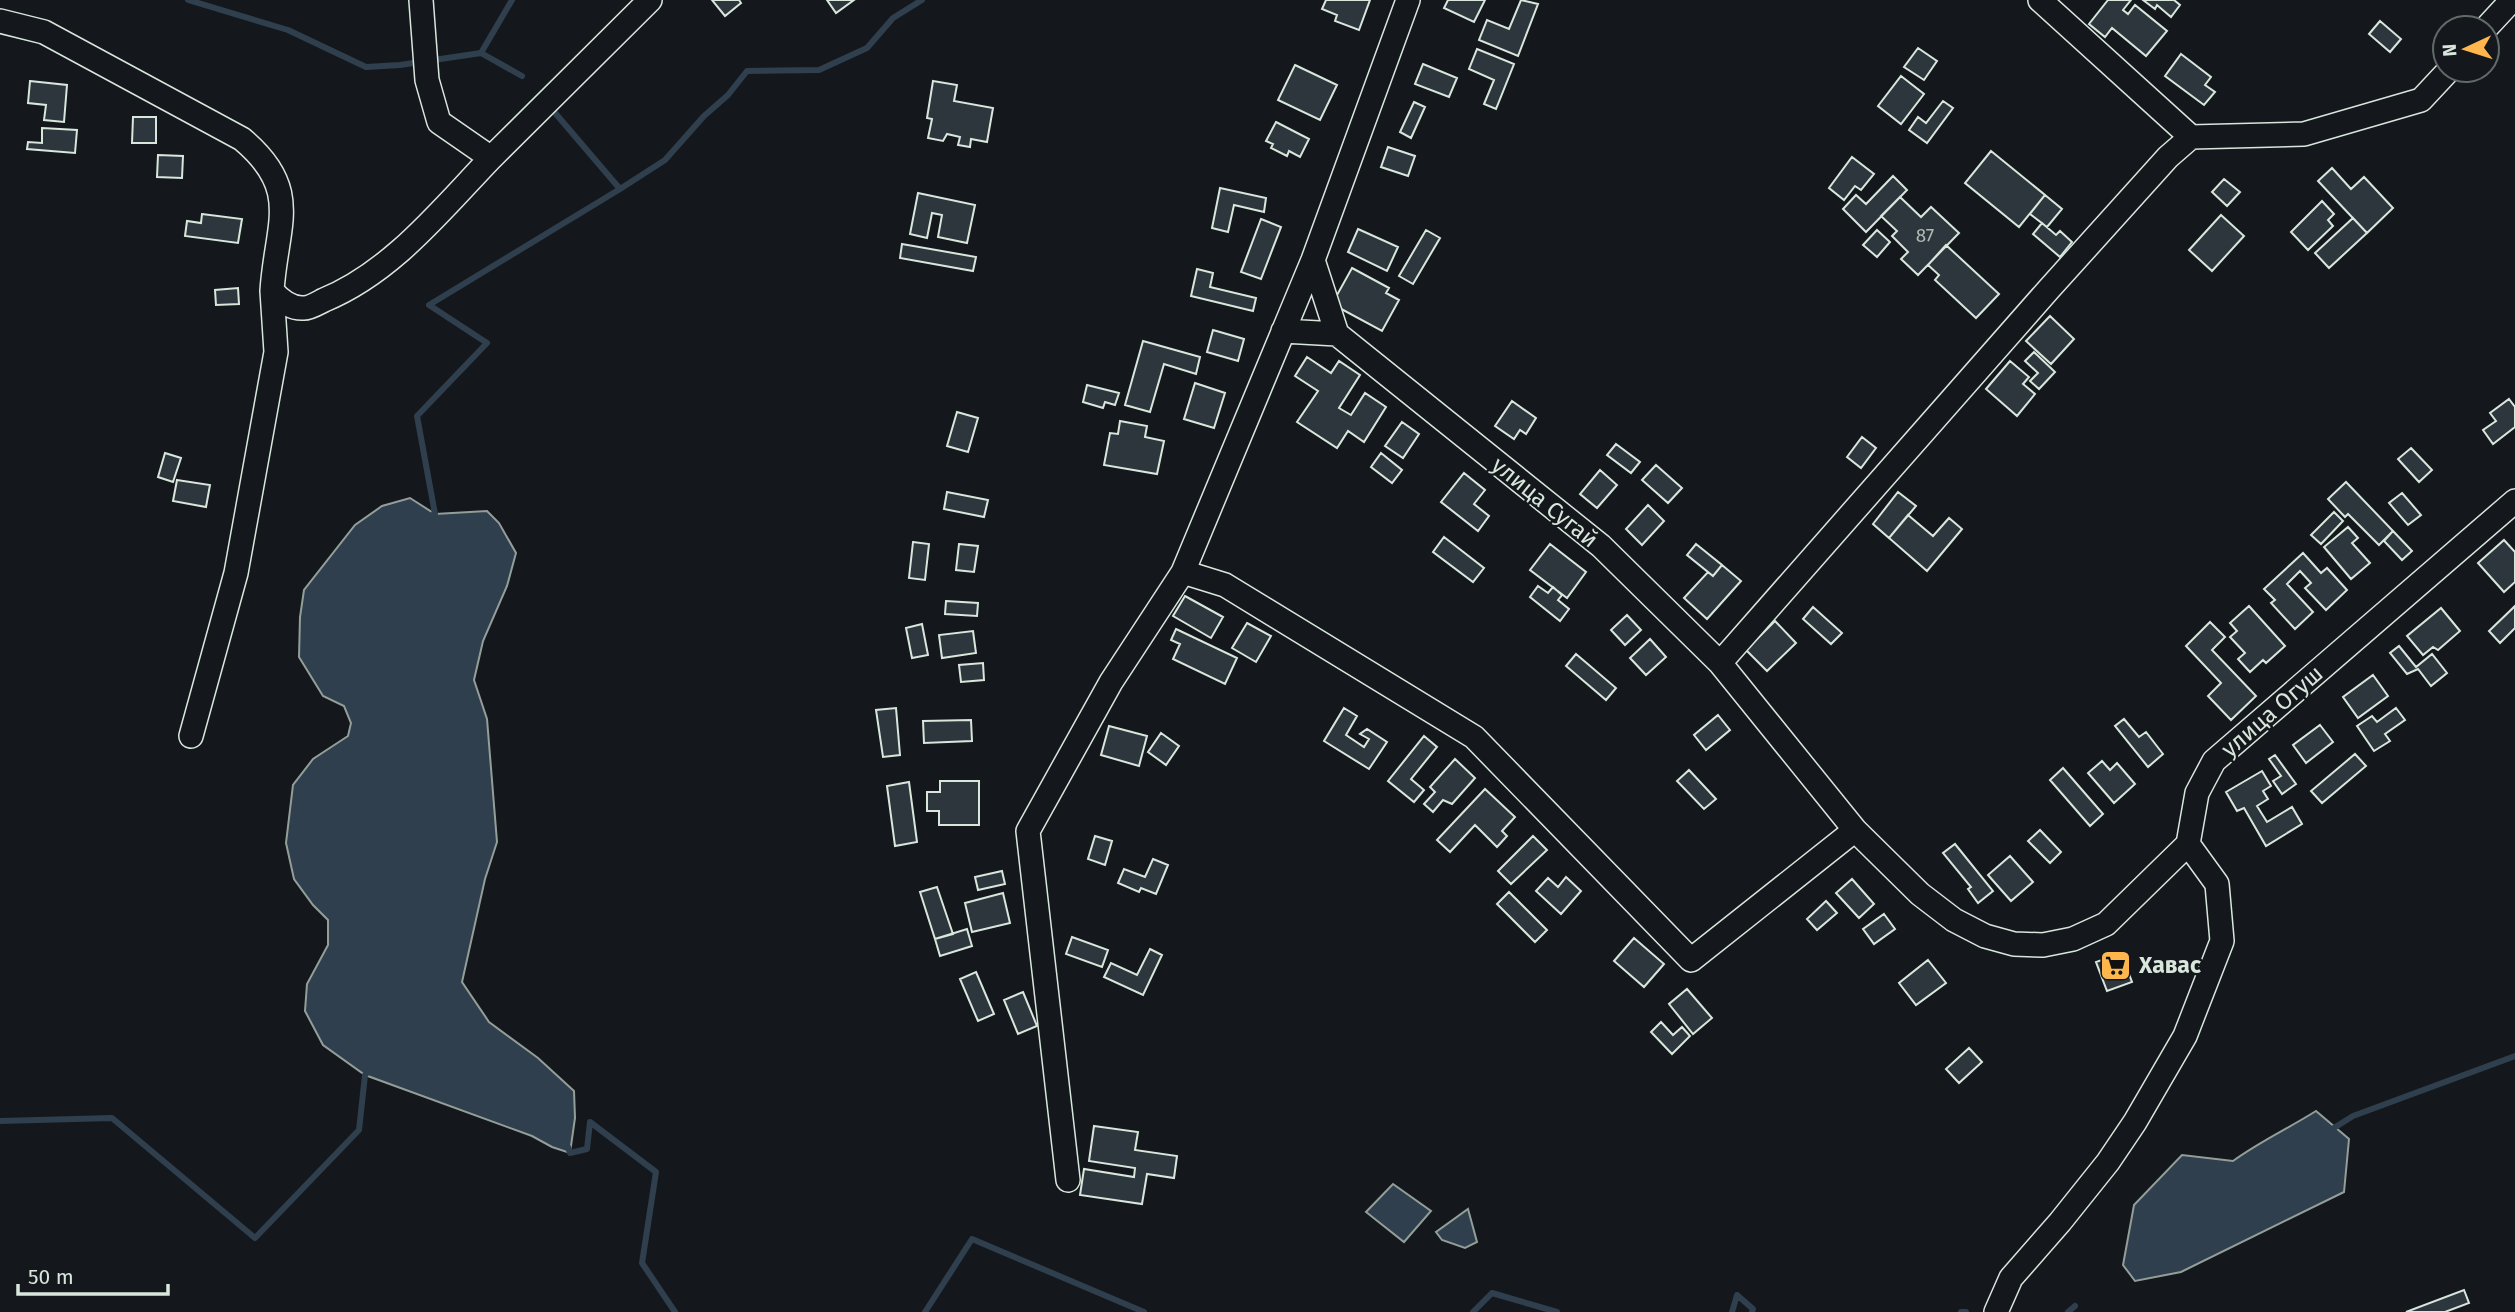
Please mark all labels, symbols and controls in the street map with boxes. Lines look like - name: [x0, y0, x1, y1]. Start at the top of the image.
- north arrow: [2431, 14, 2501, 84]
- text: N: [2438, 43, 2461, 57]
- house number: 87: [1916, 224, 1934, 247]
- street label: улица Сугай: [1486, 451, 1604, 553]
- street label: улица Огуш: [2215, 659, 2329, 763]
- supermarket icon: Хавас: [2099, 948, 2133, 982]
- place label: Хавас: [2138, 951, 2201, 979]
- scale bar: [18, 1252, 168, 1296]
- text: 50 m: [28, 1264, 74, 1290]

